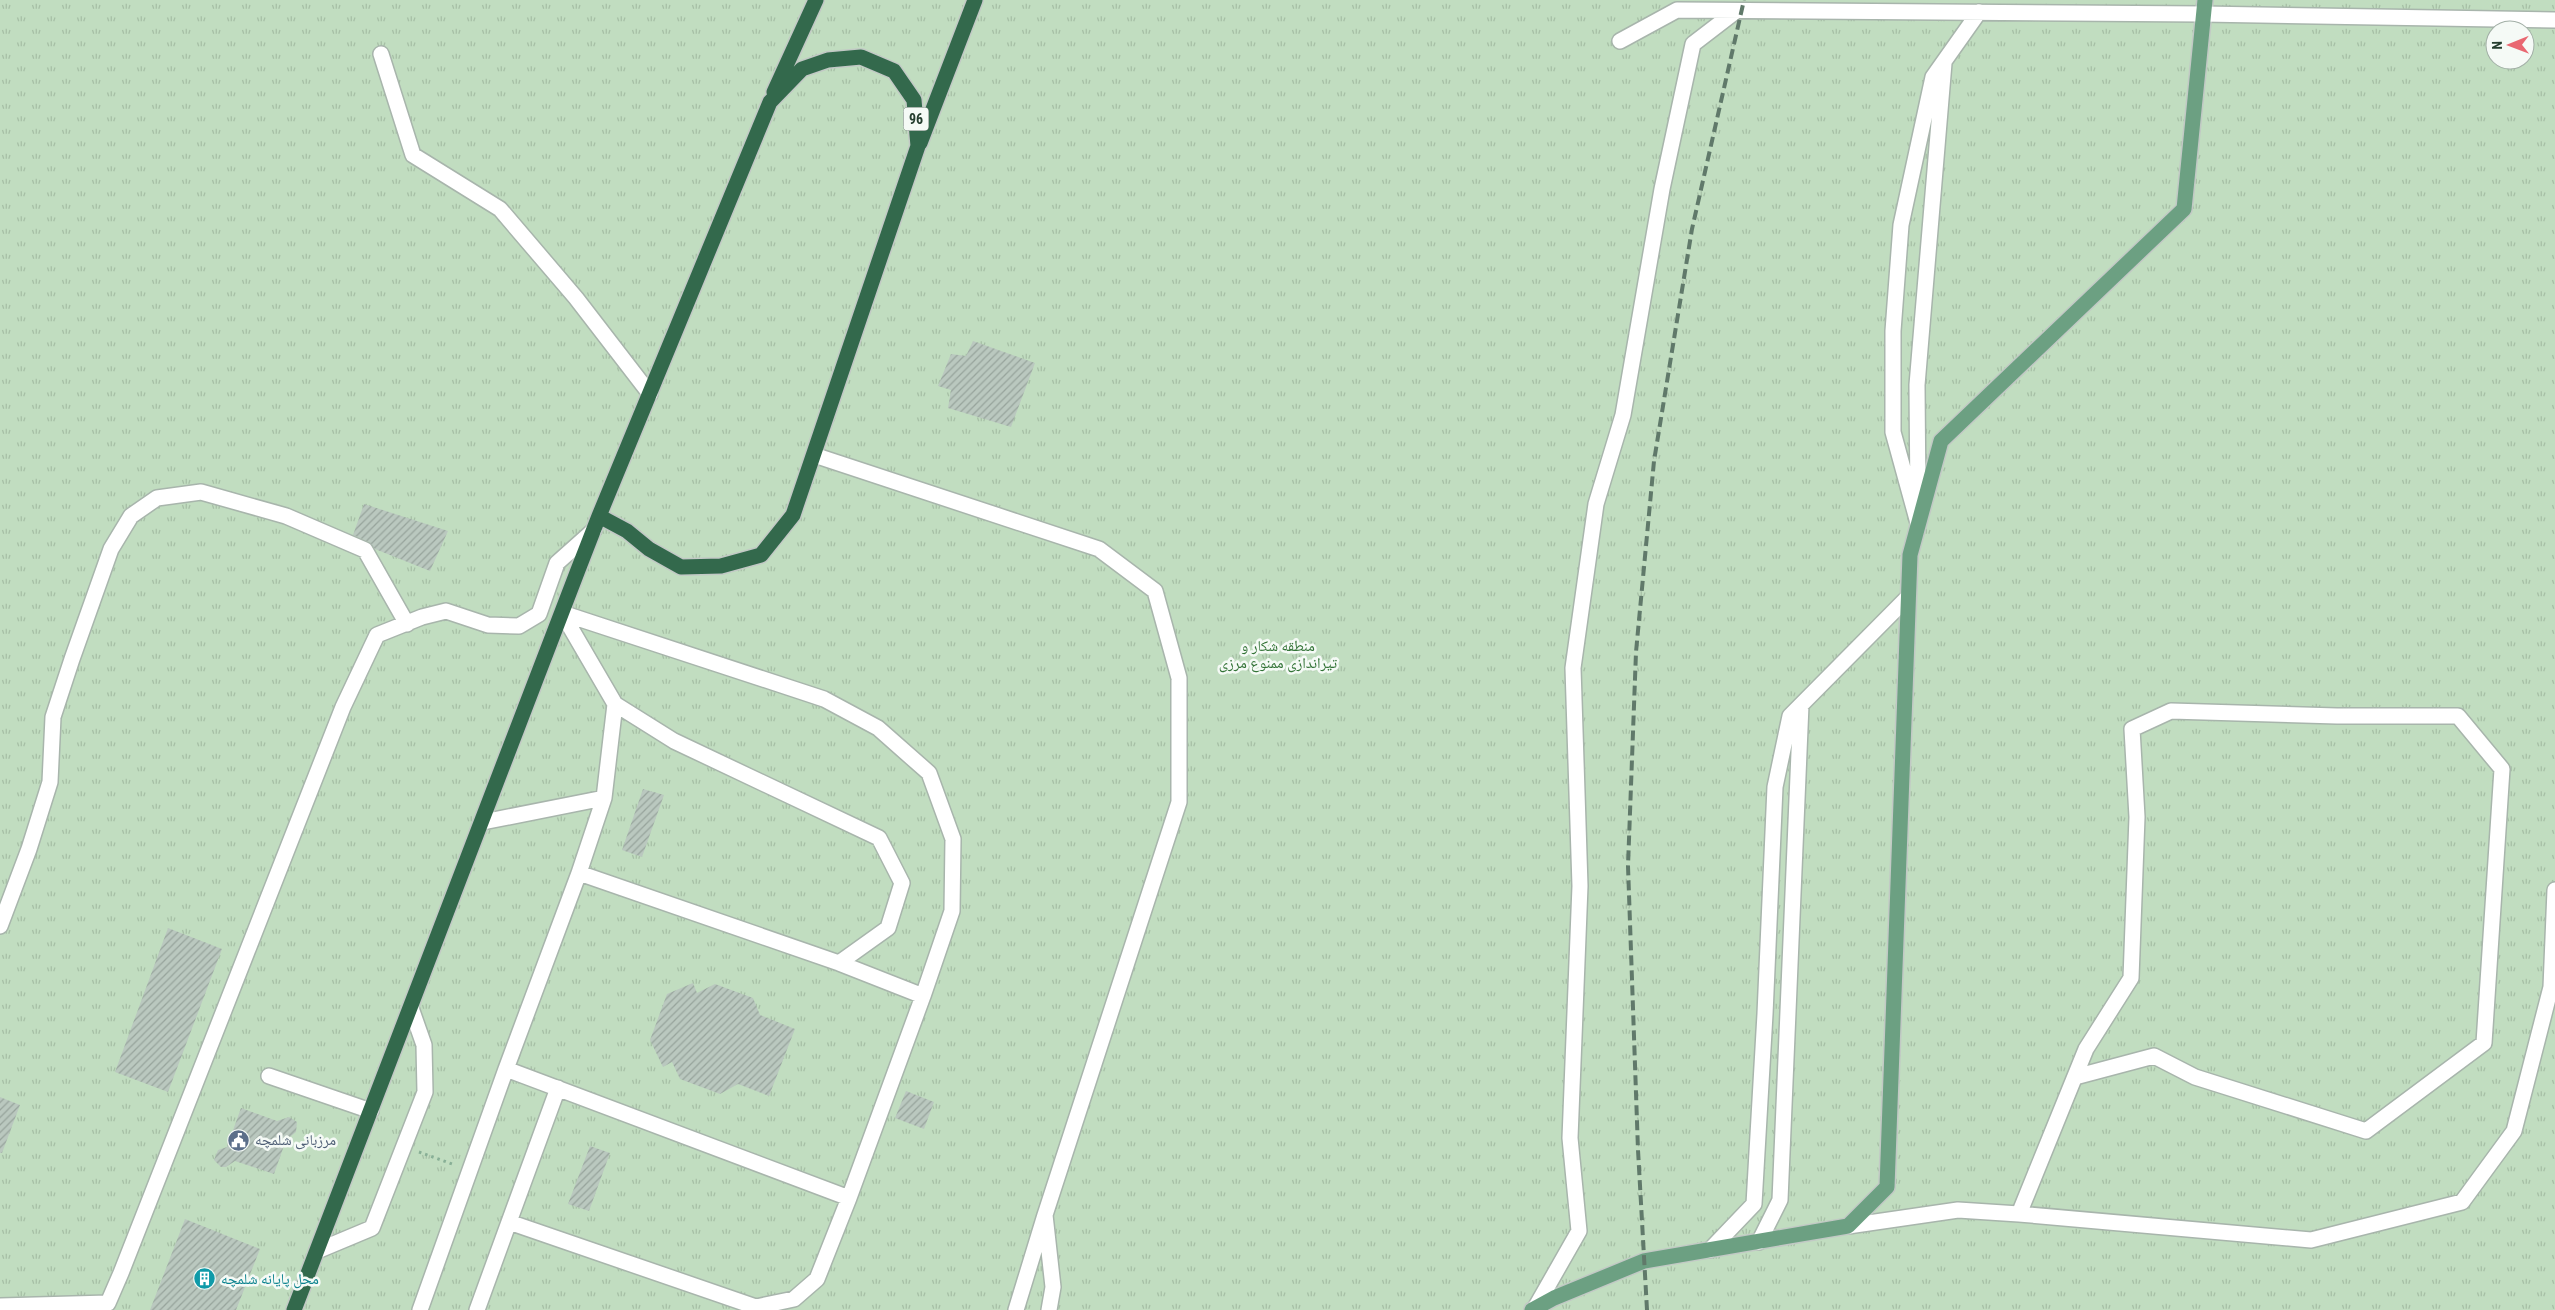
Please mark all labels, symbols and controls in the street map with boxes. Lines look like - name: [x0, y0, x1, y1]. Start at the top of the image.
- north arrow: [2485, 20, 2535, 70]
- text: N: [2489, 41, 2505, 50]
- road number: 96: [904, 108, 928, 130]
- park label: منطقه شکار و تیراندازی ممنوع مرزی: [1219, 637, 1338, 673]
- public building icon: مرزبانی شلمچه: [227, 1128, 251, 1152]
- place label: مرزبانی شلمچه: [255, 1131, 336, 1150]
- building icon: محل پایانه شلمچه: [193, 1267, 217, 1291]
- place label: محل پایانه شلمچه: [221, 1270, 319, 1289]

